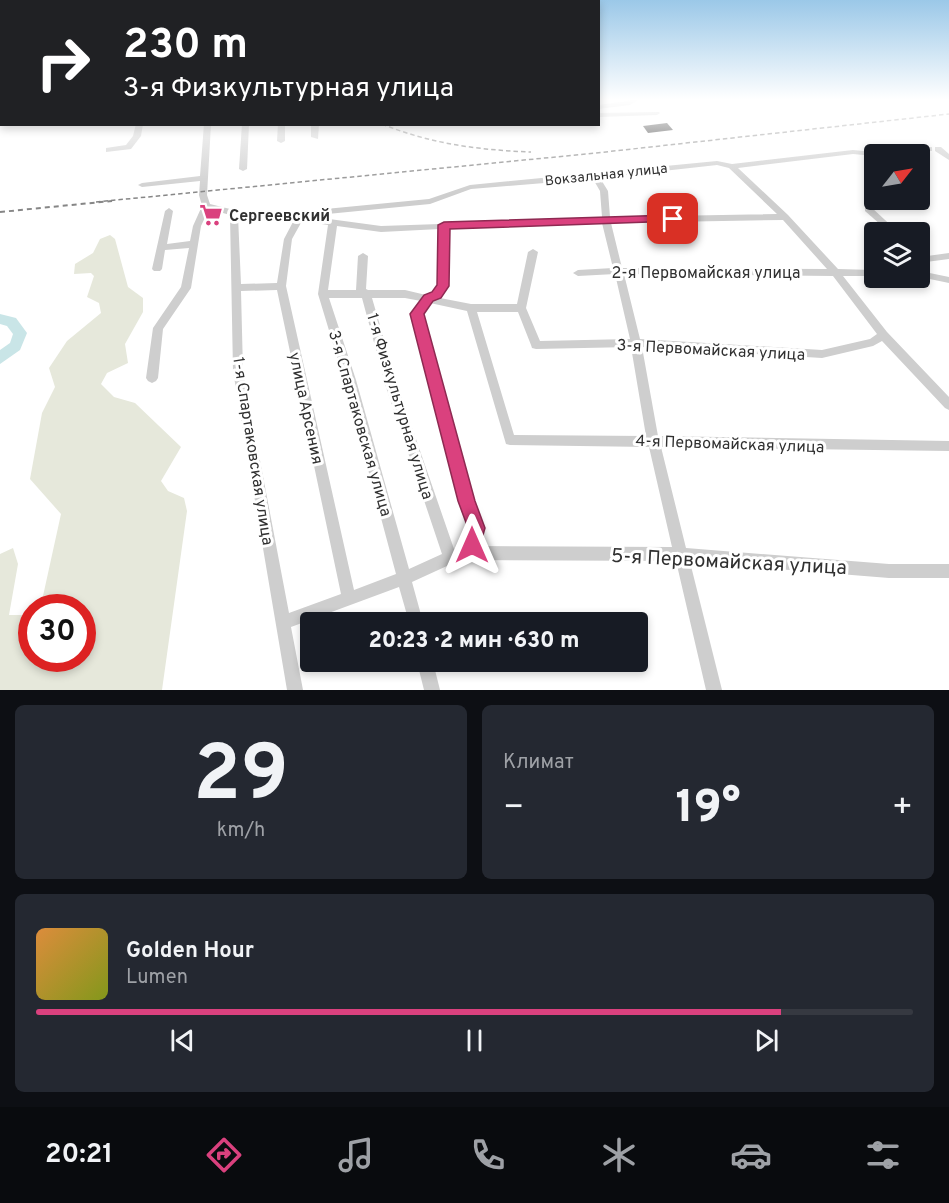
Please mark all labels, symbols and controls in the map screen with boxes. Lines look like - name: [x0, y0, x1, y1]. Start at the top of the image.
- text: 230 m: [123, 20, 248, 73]
- icon: right: [24, 24, 102, 102]
- text: 3-я Физкультурная улица: [123, 72, 454, 106]
- north arrow: [864, 144, 930, 210]
- map controls: [864, 144, 930, 288]
- street label: Вокзальная улица: [544, 161, 668, 190]
- pin: [647, 193, 698, 244]
- supermarket icon: Сергеевский: [198, 202, 224, 228]
- icon: arrive: [656, 202, 689, 235]
- place label: Сергеевский: [229, 207, 330, 227]
- button: layers: [864, 222, 930, 288]
- street label: 2-я Первомайская улица: [612, 264, 800, 284]
- street label: 1-я Физкультурная улица: [361, 311, 437, 502]
- street label: 3-я Спартаковская улица: [323, 328, 395, 519]
- street label: 3-я Первомайская улица: [616, 336, 806, 366]
- street label: улица Арсения: [283, 351, 327, 466]
- street label: 1-я Спартаковская улица: [227, 356, 277, 547]
- street label: 4-я Первомайская улица: [635, 432, 825, 458]
- position arrow: [440, 513, 504, 577]
- street label: 5-я Первомайская улица: [610, 544, 848, 582]
- speed limit sign: 30: [18, 594, 96, 672]
- text: 20:23 · 2 мин · 630 m: [368, 628, 580, 655]
- text: 29: [193, 729, 289, 828]
- text: Климат: [503, 750, 574, 776]
- text: 19°: [675, 781, 741, 838]
- text: −: [503, 788, 524, 830]
- text: +: [892, 788, 913, 830]
- text: km/h: [217, 818, 265, 844]
- text: Golden Hour: [126, 938, 254, 965]
- text: Lumen: [126, 965, 188, 991]
- icon: previous: [166, 1024, 199, 1057]
- icon: pause: [458, 1024, 491, 1057]
- icon: next: [750, 1024, 783, 1057]
- icon: directions: [203, 1134, 245, 1176]
- icon: music: [335, 1134, 377, 1176]
- icon: phone: [467, 1134, 509, 1176]
- icon: climate: [598, 1134, 640, 1176]
- icon: car: [730, 1134, 772, 1176]
- icon: filters: [862, 1134, 904, 1176]
- text: 20:21: [45, 1138, 113, 1172]

